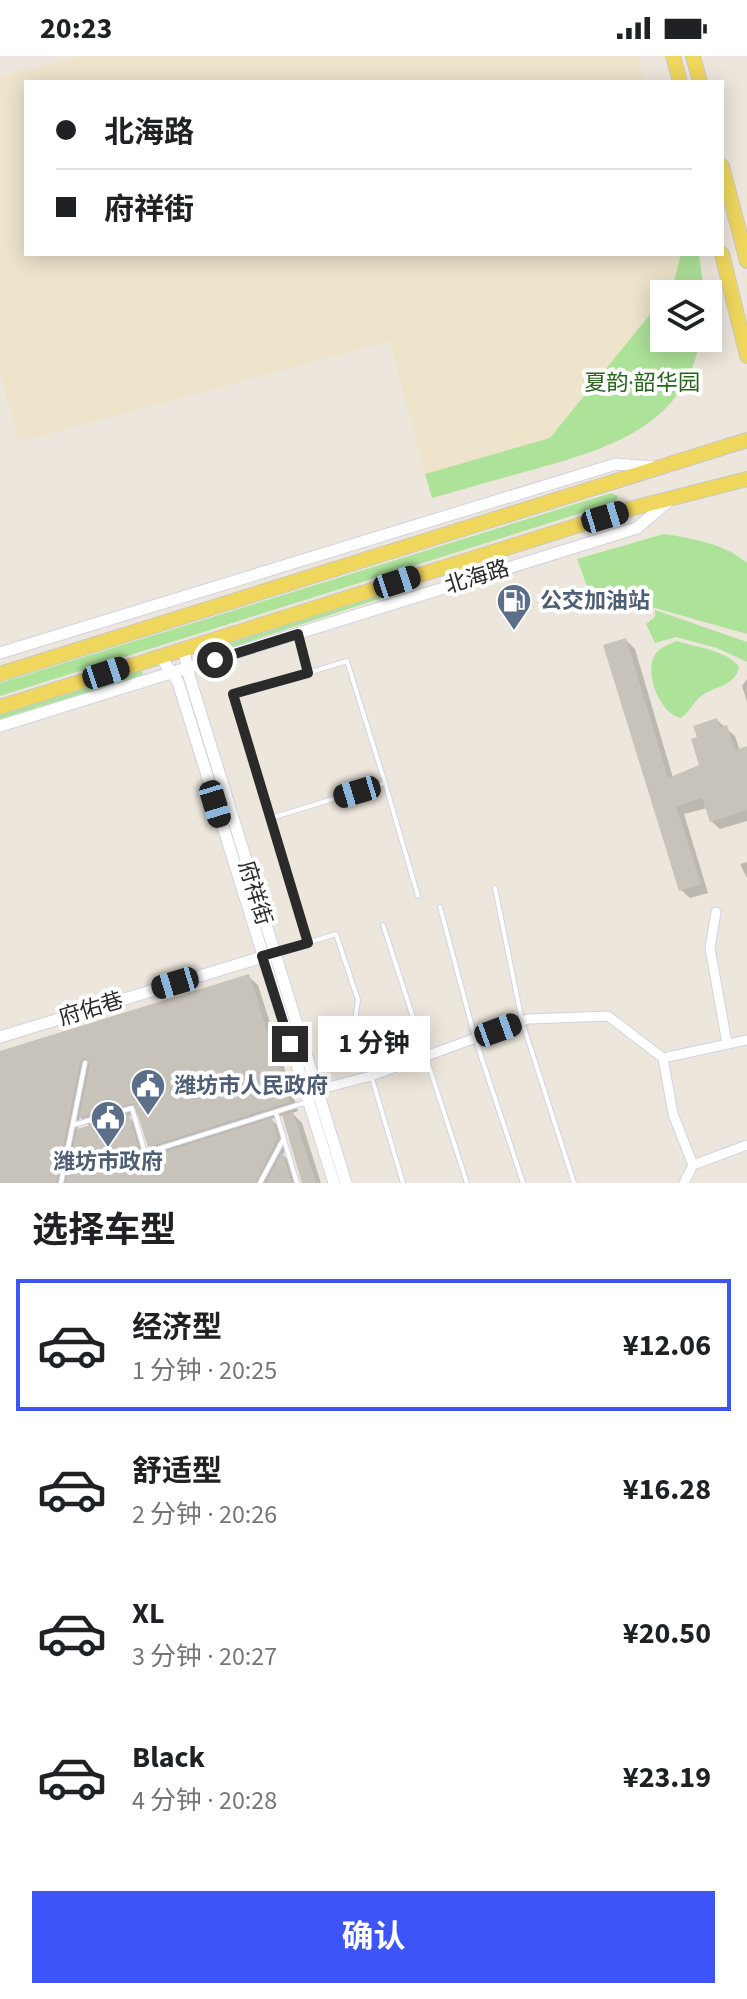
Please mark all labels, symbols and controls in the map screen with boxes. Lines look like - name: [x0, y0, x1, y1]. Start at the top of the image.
- text: 20:23: [40, 7, 112, 50]
- text: 北海路: [104, 111, 194, 154]
- text: 府祥街: [104, 188, 194, 231]
- map controls: [650, 280, 722, 352]
- button: layers: [650, 280, 722, 352]
- park label: 夏韵·韶华园: [584, 367, 700, 399]
- car: [579, 499, 631, 535]
- street label: 北海路: [441, 552, 513, 602]
- car: [370, 563, 424, 601]
- fuel station icon: 公交加油站: [495, 582, 533, 632]
- place label: 公交加油站: [540, 585, 650, 617]
- route start: [197, 642, 233, 678]
- car: [79, 654, 133, 692]
- car: [331, 774, 383, 810]
- car: [197, 778, 233, 830]
- street label: 府祥街: [230, 857, 280, 929]
- car: [149, 965, 201, 1001]
- street label: 府佑巷: [55, 984, 127, 1034]
- car: [471, 1011, 525, 1049]
- callout: 1 分钟: [318, 1016, 430, 1072]
- text: 1 分钟: [339, 1025, 409, 1062]
- route end: [272, 1026, 308, 1062]
- public building icon: 潍坊市人民政府: [129, 1067, 167, 1117]
- place label: 潍坊市人民政府: [174, 1070, 328, 1102]
- public building icon: 潍坊市政府: [89, 1099, 127, 1149]
- place label: 潍坊市政府: [53, 1146, 163, 1178]
- text: 选择车型: [32, 1205, 176, 1256]
- text: 经济型: [132, 1306, 222, 1349]
- icon: car: [36, 1309, 108, 1381]
- text: ¥12.06: [623, 1324, 711, 1367]
- text: 1 分钟 · 20:25: [132, 1352, 277, 1389]
- text: 舒适型: [132, 1450, 222, 1493]
- icon: car: [36, 1453, 108, 1525]
- text: ¥16.28: [623, 1468, 711, 1511]
- text: 2 分钟 · 20:26: [132, 1496, 277, 1533]
- text: XL: [132, 1592, 165, 1635]
- icon: car: [36, 1597, 108, 1669]
- text: ¥20.50: [623, 1612, 711, 1655]
- text: 3 分钟 · 20:27: [132, 1638, 277, 1675]
- text: Black: [132, 1736, 205, 1779]
- icon: car: [36, 1741, 108, 1813]
- text: ¥23.19: [623, 1756, 711, 1799]
- text: 4 分钟 · 20:28: [132, 1782, 277, 1819]
- button: 确认: [32, 1891, 715, 1983]

